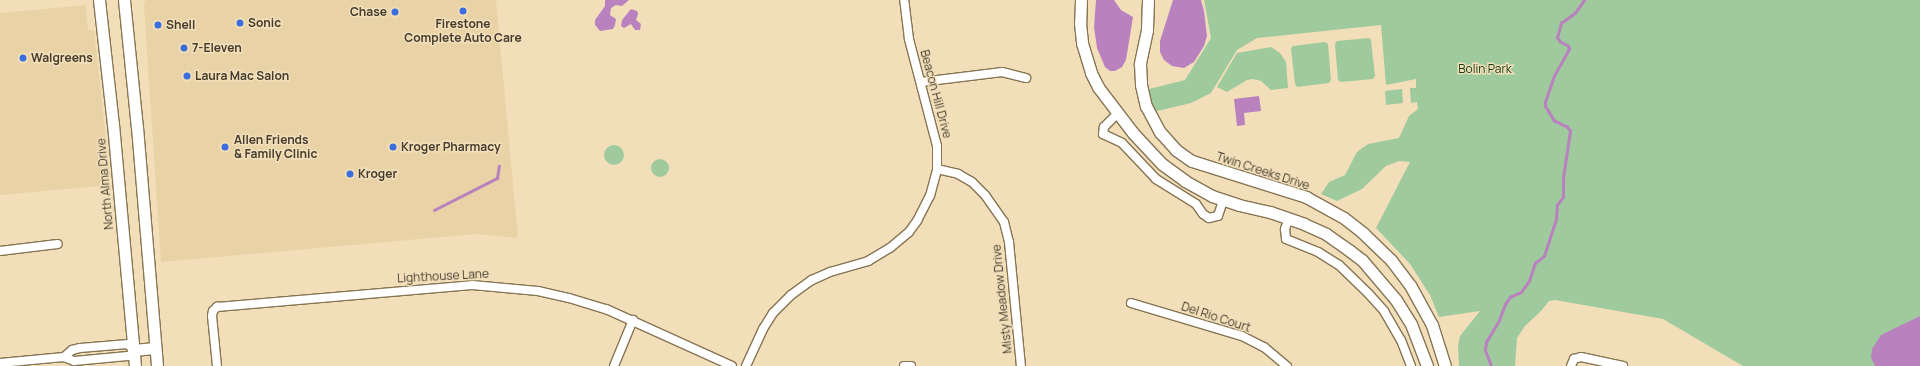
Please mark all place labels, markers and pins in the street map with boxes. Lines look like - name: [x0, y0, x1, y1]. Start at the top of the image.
- place label: Chase: [350, 5, 387, 19]
- marker: Firestone Complete Auto Care: [458, 6, 468, 16]
- marker: Chase: [390, 7, 400, 17]
- place label: Sonic: [248, 16, 281, 30]
- place label: Firestone Complete Auto Care: [404, 17, 522, 45]
- place label: Shell: [166, 18, 195, 32]
- marker: Sonic: [235, 18, 245, 28]
- marker: Shell: [153, 20, 163, 30]
- place label: 7-Eleven: [192, 41, 242, 55]
- marker: 7-Eleven: [179, 43, 189, 53]
- place label: Walgreens: [31, 51, 93, 65]
- marker: Walgreens: [18, 53, 28, 63]
- place label: Laura Mac Salon: [195, 69, 289, 83]
- marker: Laura Mac Salon: [182, 71, 192, 81]
- place label: Allen Friends & Family Clinic: [234, 133, 317, 161]
- place label: Kroger Pharmacy: [401, 140, 501, 154]
- marker: Allen Friends & Family Clinic: [219, 141, 231, 153]
- marker: Kroger Pharmacy: [388, 142, 398, 152]
- place label: Kroger: [358, 167, 397, 181]
- marker: Kroger: [345, 169, 355, 179]

